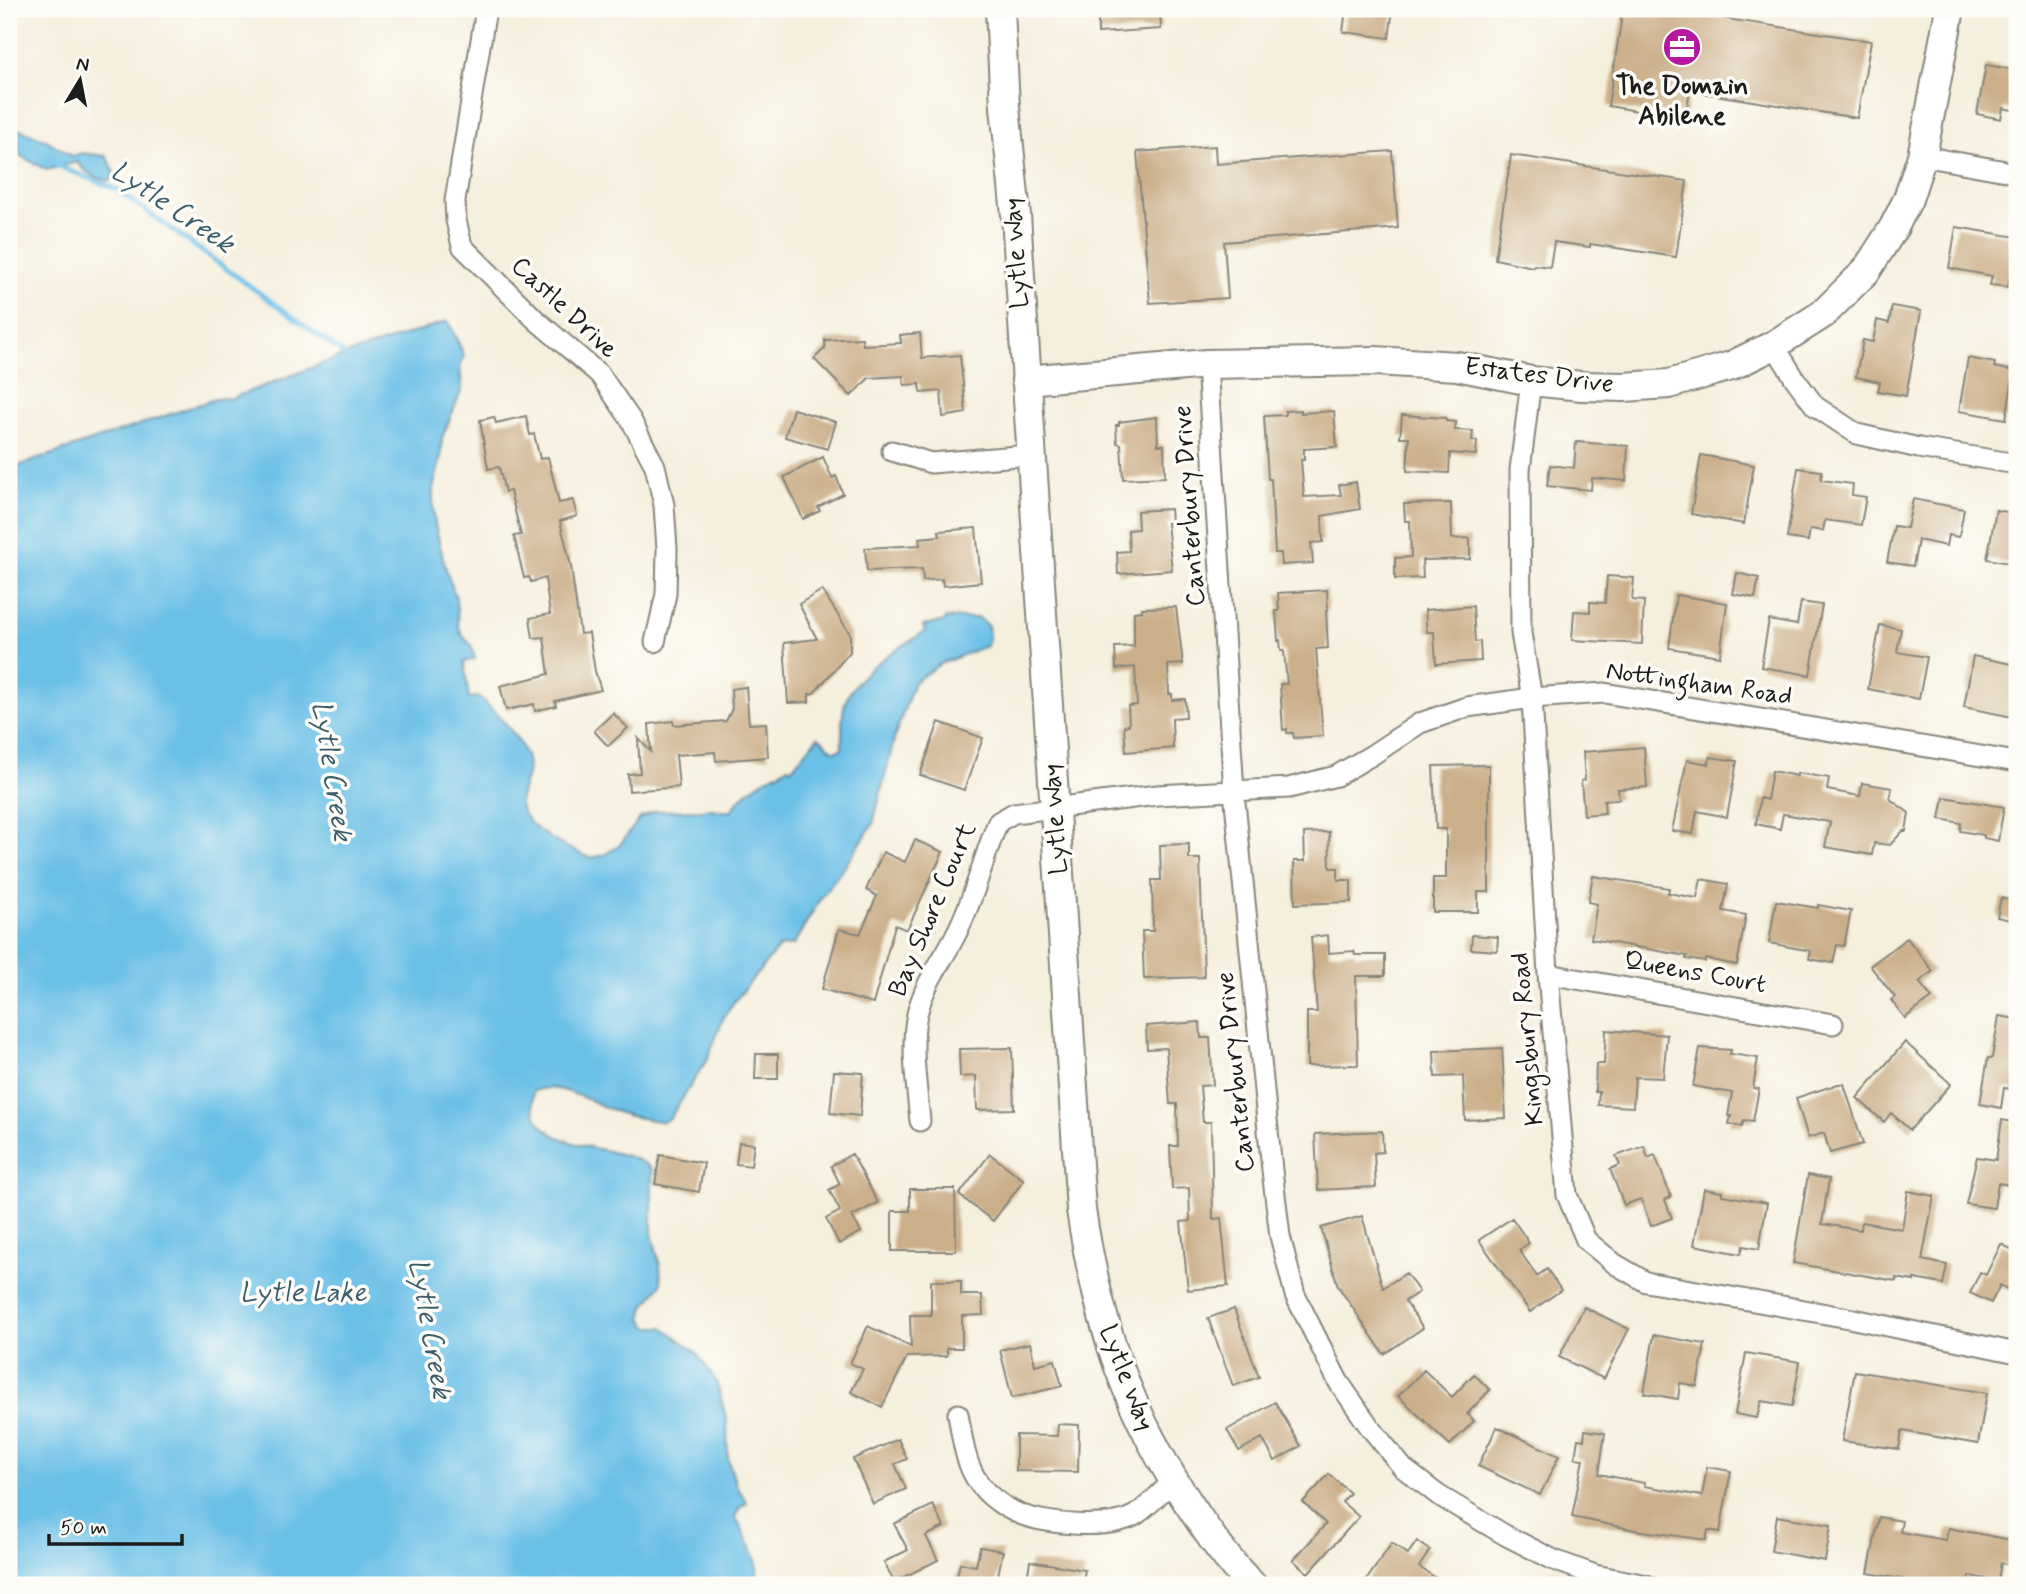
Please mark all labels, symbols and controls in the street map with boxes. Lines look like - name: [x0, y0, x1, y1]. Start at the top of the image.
- office icon: The Domain Abilene: [1661, 26, 1703, 68]
- north arrow: [46, 46, 116, 116]
- text: N: [74, 51, 91, 78]
- place label: The Domain Abilene: [1616, 70, 1748, 134]
- water label: Lytle Creek: [103, 153, 242, 264]
- street label: Lytle Way: [996, 196, 1038, 310]
- street label: Castle Drive: [503, 250, 625, 366]
- street label: Estates Drive: [1463, 350, 1615, 402]
- street label: Canterbury Drive: [1166, 404, 1214, 608]
- street label: Nottingham Road: [1603, 654, 1794, 717]
- water label: Lytle Creek: [302, 698, 361, 846]
- street label: Lytle Way: [1035, 762, 1077, 876]
- street label: Bay Shore Court: [881, 818, 985, 1002]
- street label: Queens Court: [1621, 944, 1769, 1002]
- street label: Kingsbury Road: [1503, 951, 1555, 1127]
- street label: Canterbury Drive: [1209, 970, 1263, 1174]
- water label: Lytle Creek: [399, 1256, 460, 1404]
- water label: Lytle Lake: [239, 1275, 367, 1312]
- street label: Lytle Way: [1090, 1320, 1162, 1436]
- scale bar: [49, 1503, 182, 1547]
- text: 50 m: [60, 1514, 107, 1542]

